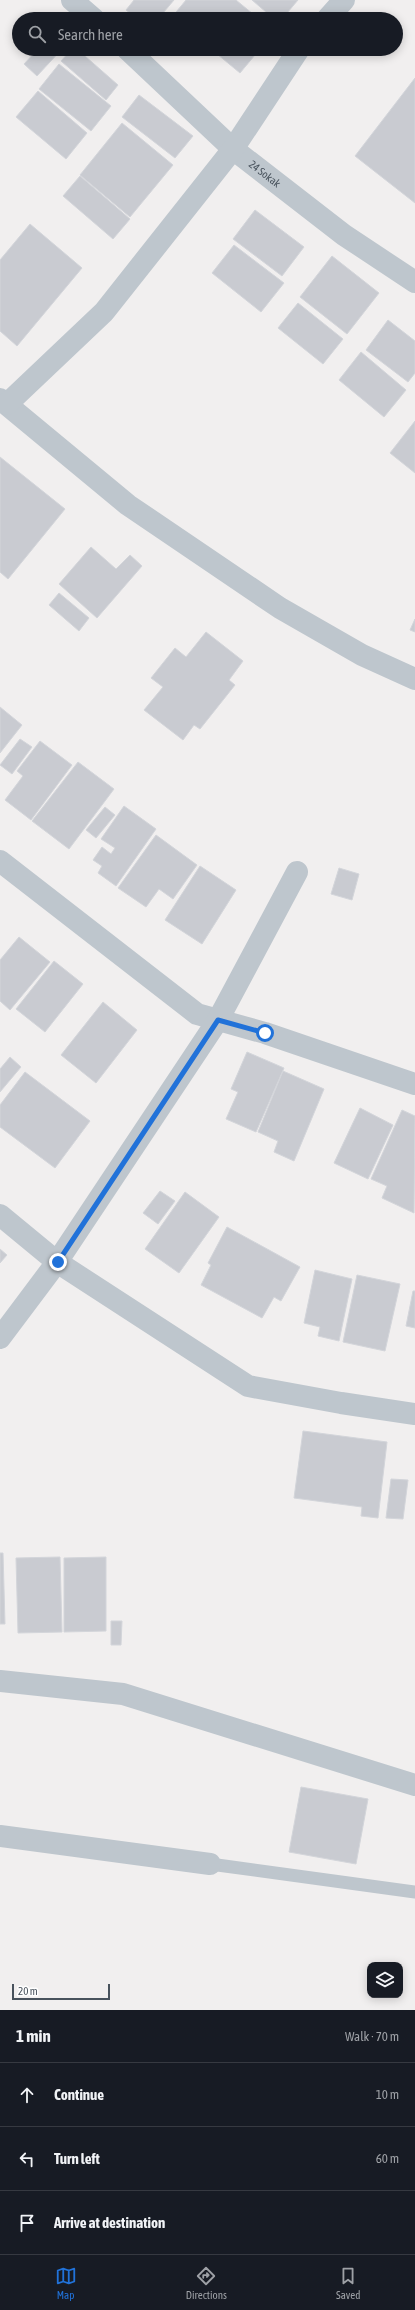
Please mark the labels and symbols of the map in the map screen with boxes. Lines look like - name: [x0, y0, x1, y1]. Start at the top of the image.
- street label: 24 Sokak: [247, 158, 283, 190]
- route start: [256, 1024, 274, 1042]
- route end: [49, 1253, 67, 1271]
- scale bar: [12, 1982, 110, 2001]

